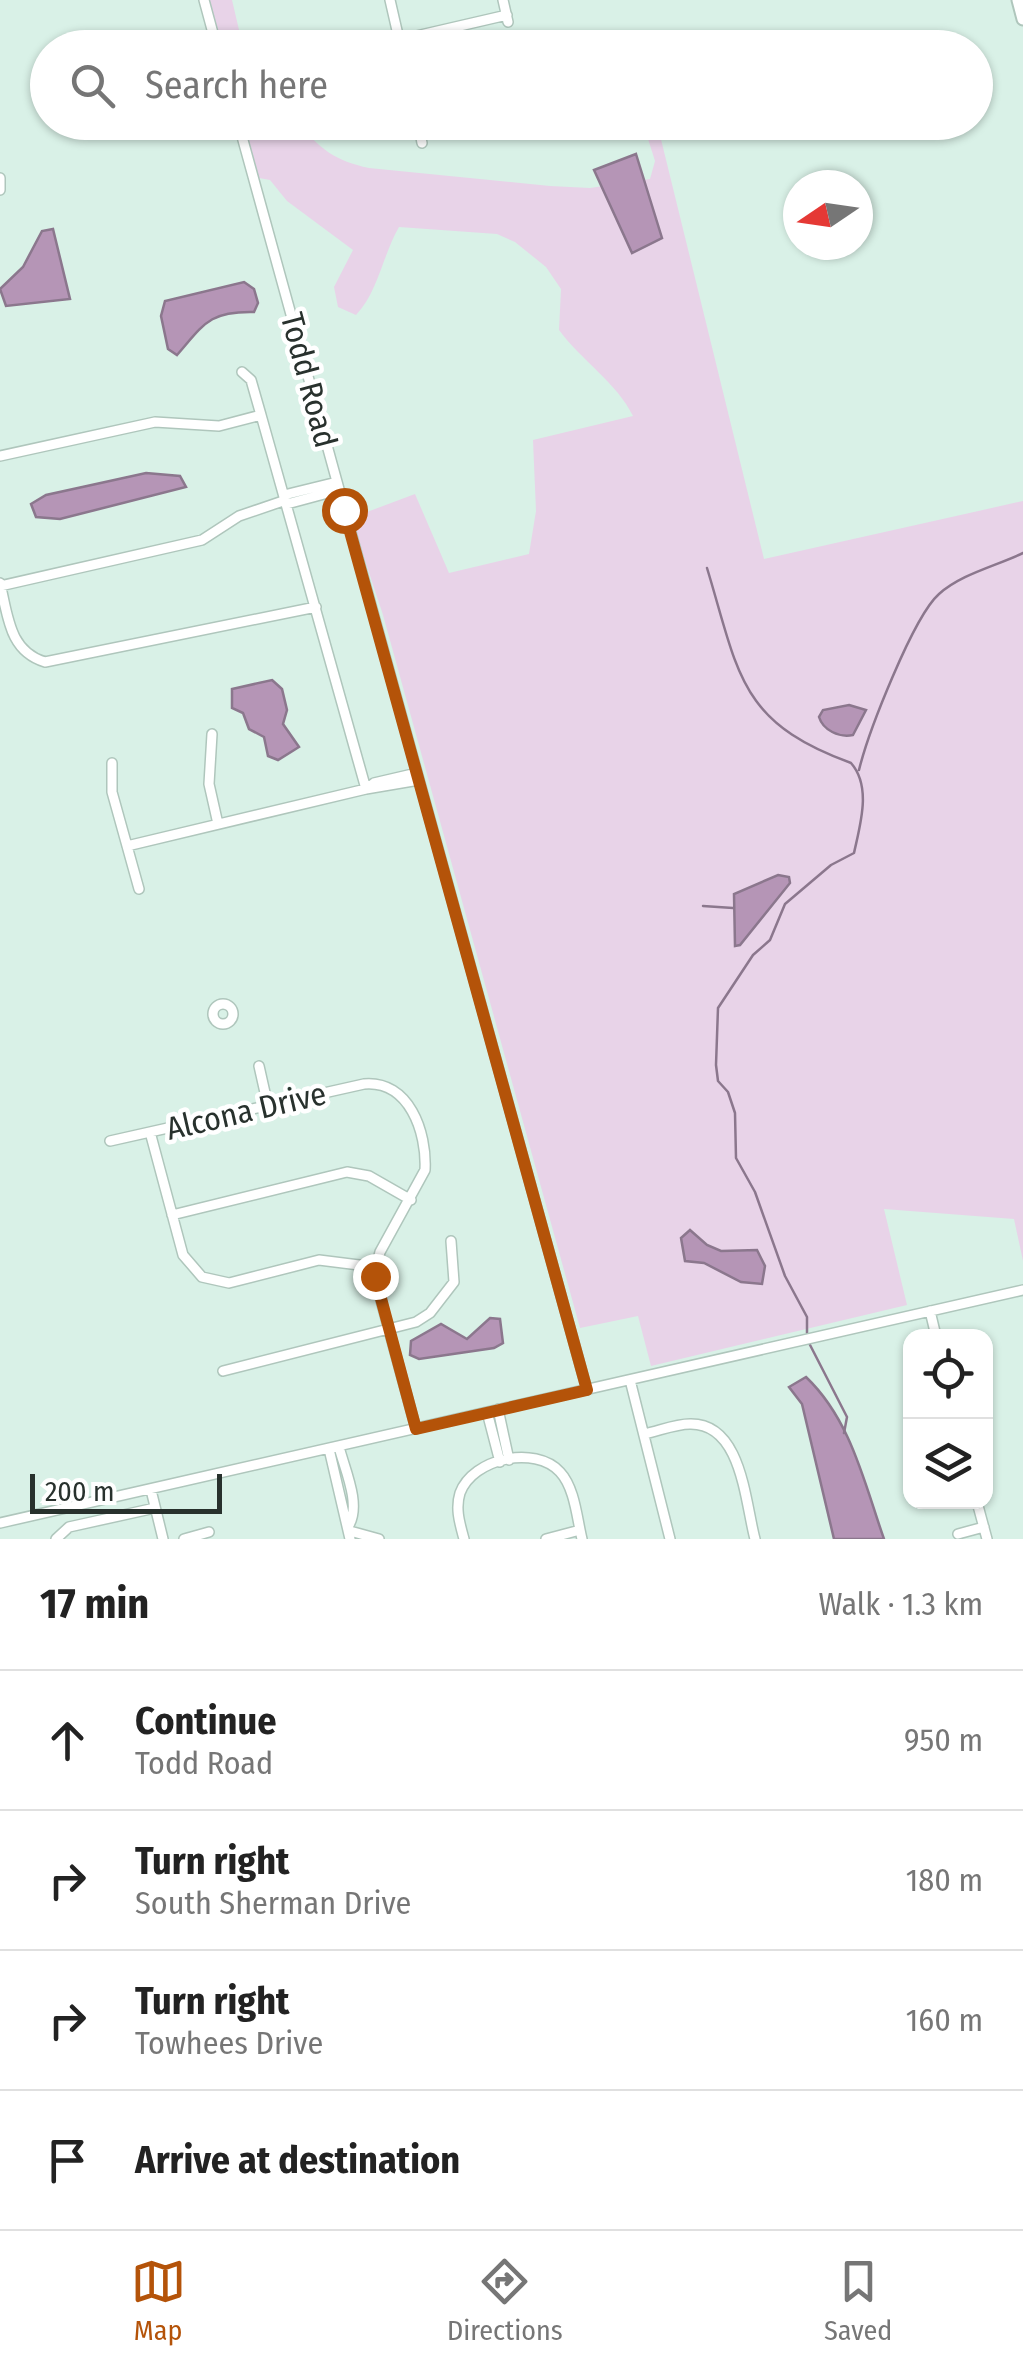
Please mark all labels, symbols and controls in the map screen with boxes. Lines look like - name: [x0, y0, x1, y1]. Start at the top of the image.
- search box: [30, 30, 993, 140]
- icon: search: [65, 58, 120, 113]
- text: Search here: [145, 62, 328, 108]
- north arrow: [783, 170, 873, 260]
- street label: Todd Road: [273, 308, 345, 452]
- route start: [322, 488, 368, 534]
- street label: Alcona Drive: [162, 1074, 330, 1148]
- route end: [353, 1254, 399, 1300]
- map controls: [903, 1329, 993, 1509]
- button: locate: [903, 1329, 993, 1419]
- button: layers: [903, 1419, 993, 1509]
- scale bar: [30, 1469, 222, 1514]
- text: 200 m: [45, 1475, 115, 1508]
- text: 17 min: [40, 1579, 149, 1629]
- text: Walk · 1.3 km: [818, 1585, 983, 1623]
- text: Continue: [135, 1698, 276, 1744]
- icon: ahead: [40, 1713, 95, 1768]
- text: 950 m: [904, 1721, 983, 1759]
- text: Todd Road: [135, 1744, 273, 1782]
- text: Turn right: [135, 1838, 289, 1884]
- icon: right: [40, 1853, 95, 1908]
- text: 180 m: [906, 1861, 983, 1899]
- text: South Sherman Drive: [135, 1884, 411, 1922]
- text: Turn right: [135, 1978, 289, 2024]
- icon: right: [40, 1993, 95, 2048]
- text: 160 m: [906, 2001, 983, 2039]
- text: Towhees Drive: [135, 2024, 323, 2062]
- icon: arrive: [40, 2133, 95, 2188]
- text: Arrive at destination: [135, 2137, 460, 2183]
- tab: Map: [131, 2254, 186, 2347]
- tab: Directions: [447, 2254, 563, 2347]
- tab: Saved: [824, 2254, 892, 2347]

